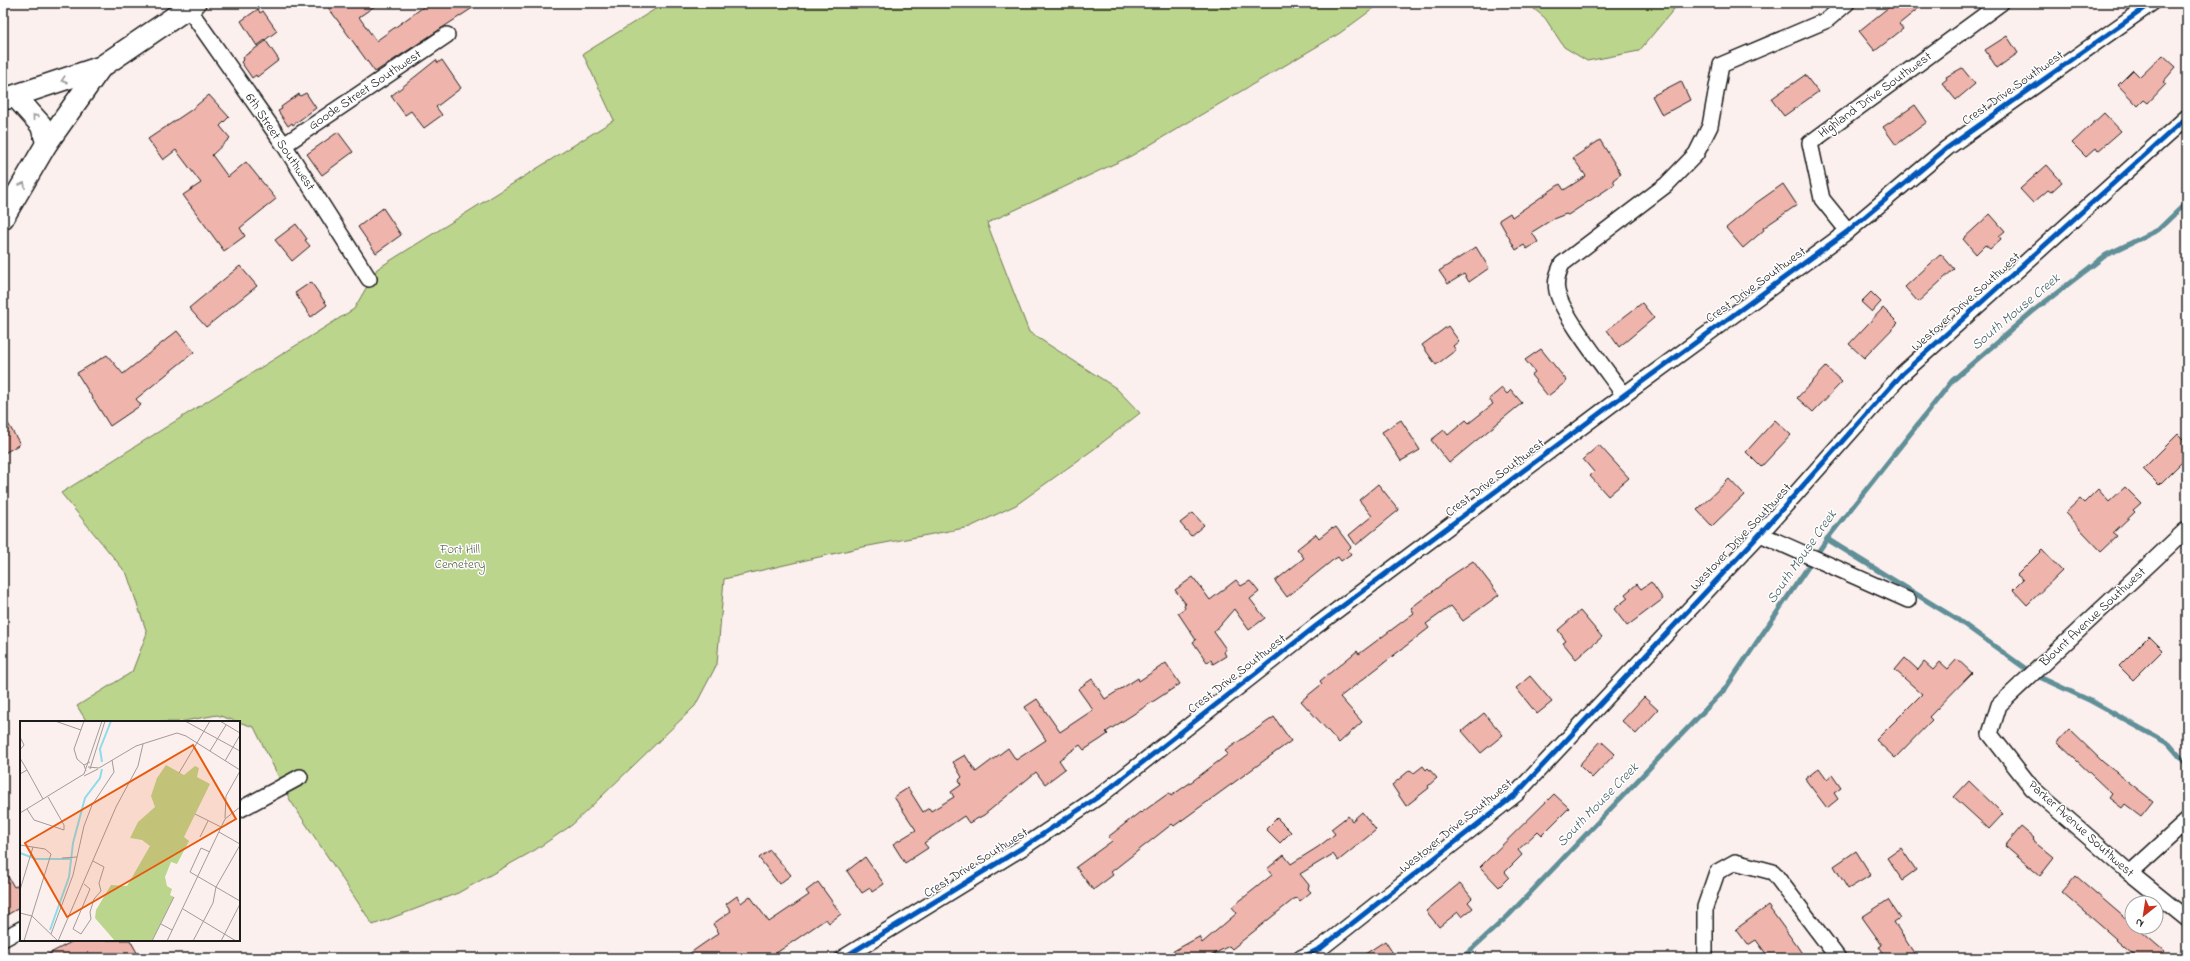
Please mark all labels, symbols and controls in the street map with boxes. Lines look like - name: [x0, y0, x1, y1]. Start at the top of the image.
- street label: Goode Street Southwest: [305, 45, 426, 135]
- street label: Crest Drive Southwest: [1958, 45, 2068, 130]
- street label: Highland Drive Southwest: [1814, 47, 1937, 144]
- one-way arrow: [61, 75, 68, 83]
- street label: 6th Street Southwest: [240, 89, 320, 195]
- one-way arrow: [32, 115, 39, 122]
- one-way arrow: [18, 182, 25, 189]
- street label: Crest Drive Southwest: [1702, 242, 1811, 328]
- street label: Westover Drive Southwest: [1907, 247, 2025, 356]
- water label: South Mouse Creek: [1967, 268, 2066, 356]
- street label: Crest Drive Southwest: [1441, 434, 1549, 522]
- street label: Westover Drive Southwest: [1686, 479, 1796, 595]
- water label: South Mouse Creek: [1762, 505, 1843, 608]
- park label: Fort Hill Cemetery: [435, 540, 485, 575]
- street label: Blount Avenue Southwest: [2035, 562, 2151, 672]
- street label: Crest Drive Southwest: [1184, 629, 1291, 718]
- inset map: [20, 721, 240, 941]
- water label: South Mouse Creek: [1552, 757, 1645, 852]
- street label: Westover Drive Southwest: [1395, 774, 1517, 878]
- street label: Parker Avenue Southwest: [2024, 776, 2139, 882]
- street label: Crest Drive Southwest: [920, 823, 1032, 903]
- north arrow: [2124, 895, 2164, 935]
- text: N: [2132, 914, 2147, 932]

